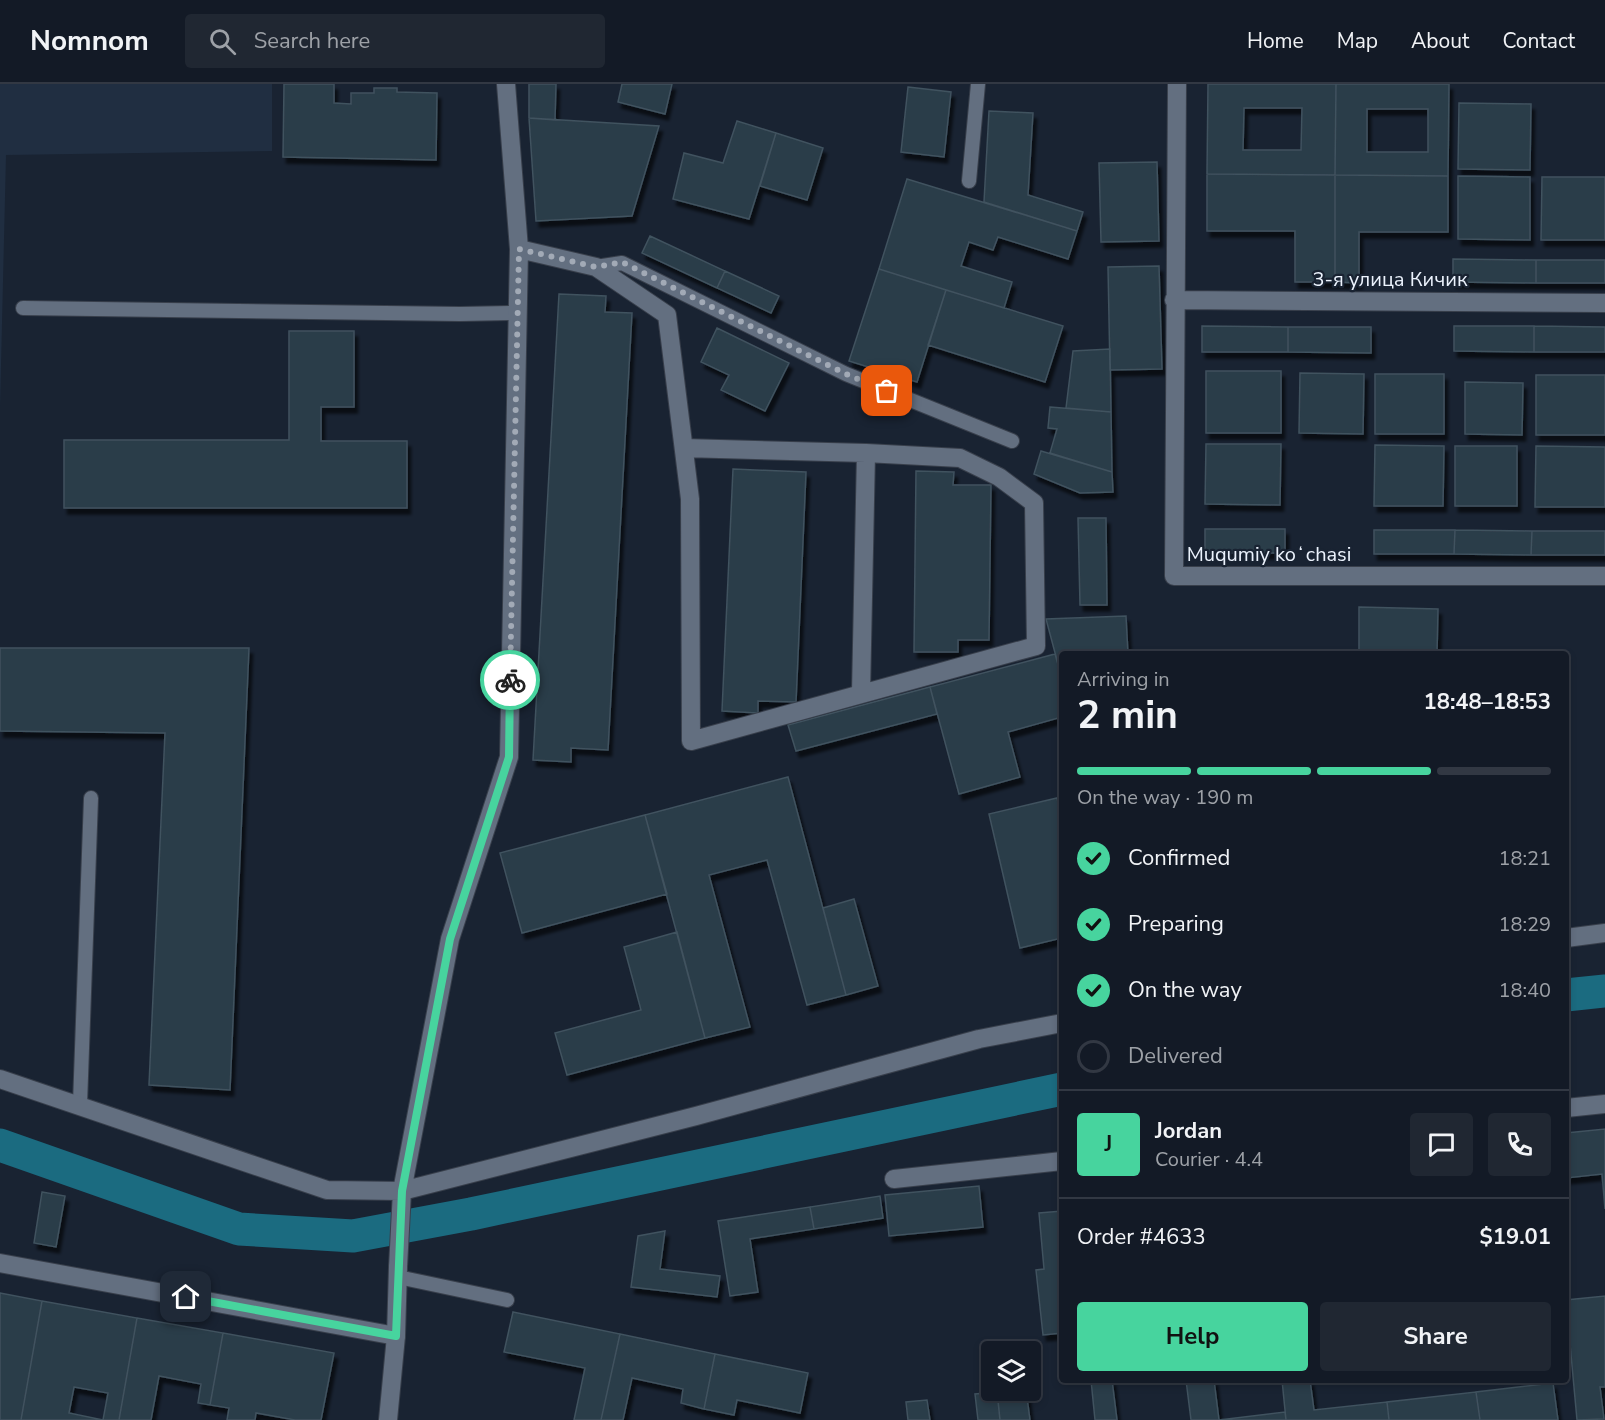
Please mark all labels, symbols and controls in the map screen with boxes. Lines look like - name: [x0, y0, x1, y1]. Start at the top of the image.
- search box: [185, 14, 605, 68]
- text: Nomnom: [30, 22, 149, 60]
- icon: search: [206, 25, 239, 58]
- text: Search here: [254, 26, 370, 56]
- text: Home: [1247, 27, 1304, 55]
- text: Map: [1337, 27, 1378, 55]
- text: About: [1411, 27, 1469, 55]
- text: Contact: [1502, 27, 1575, 55]
- street label: 3-я улица Кичик: [1312, 266, 1468, 293]
- pin: [861, 365, 912, 416]
- icon: bag: [870, 374, 903, 407]
- street label: Muqumiy koʻchasi: [1187, 541, 1351, 568]
- courier: [480, 650, 540, 710]
- icon: bike: [494, 664, 527, 697]
- text: Arriving in: [1077, 666, 1170, 693]
- text: 18:48–18:53: [1423, 687, 1551, 717]
- text: 2 min: [1077, 689, 1178, 742]
- text: On the way · 190 m: [1077, 784, 1253, 811]
- icon: check: [1077, 842, 1110, 875]
- text: Confirmed: [1128, 843, 1230, 873]
- text: 18:21: [1498, 845, 1551, 872]
- icon: check: [1077, 908, 1110, 941]
- text: Preparing: [1128, 909, 1224, 939]
- text: 18:29: [1498, 911, 1551, 938]
- icon: check: [1077, 974, 1110, 1007]
- text: On the way: [1128, 975, 1242, 1005]
- text: 18:40: [1498, 977, 1551, 1004]
- text: Delivered: [1128, 1041, 1223, 1071]
- button: chat: [1410, 1113, 1473, 1176]
- button: phone: [1488, 1113, 1551, 1176]
- text: Jordan: [1155, 1116, 1222, 1146]
- text: J: [1105, 1129, 1112, 1159]
- text: Courier · 4.4: [1155, 1146, 1263, 1173]
- text: Order #4633: [1077, 1222, 1206, 1252]
- text: $19.01: [1480, 1222, 1551, 1252]
- pin: [160, 1271, 211, 1322]
- icon: home: [169, 1280, 202, 1313]
- button: Help: [1077, 1302, 1308, 1371]
- button: Share: [1320, 1302, 1551, 1371]
- map controls: [981, 1341, 1041, 1401]
- button: layers: [981, 1341, 1041, 1401]

